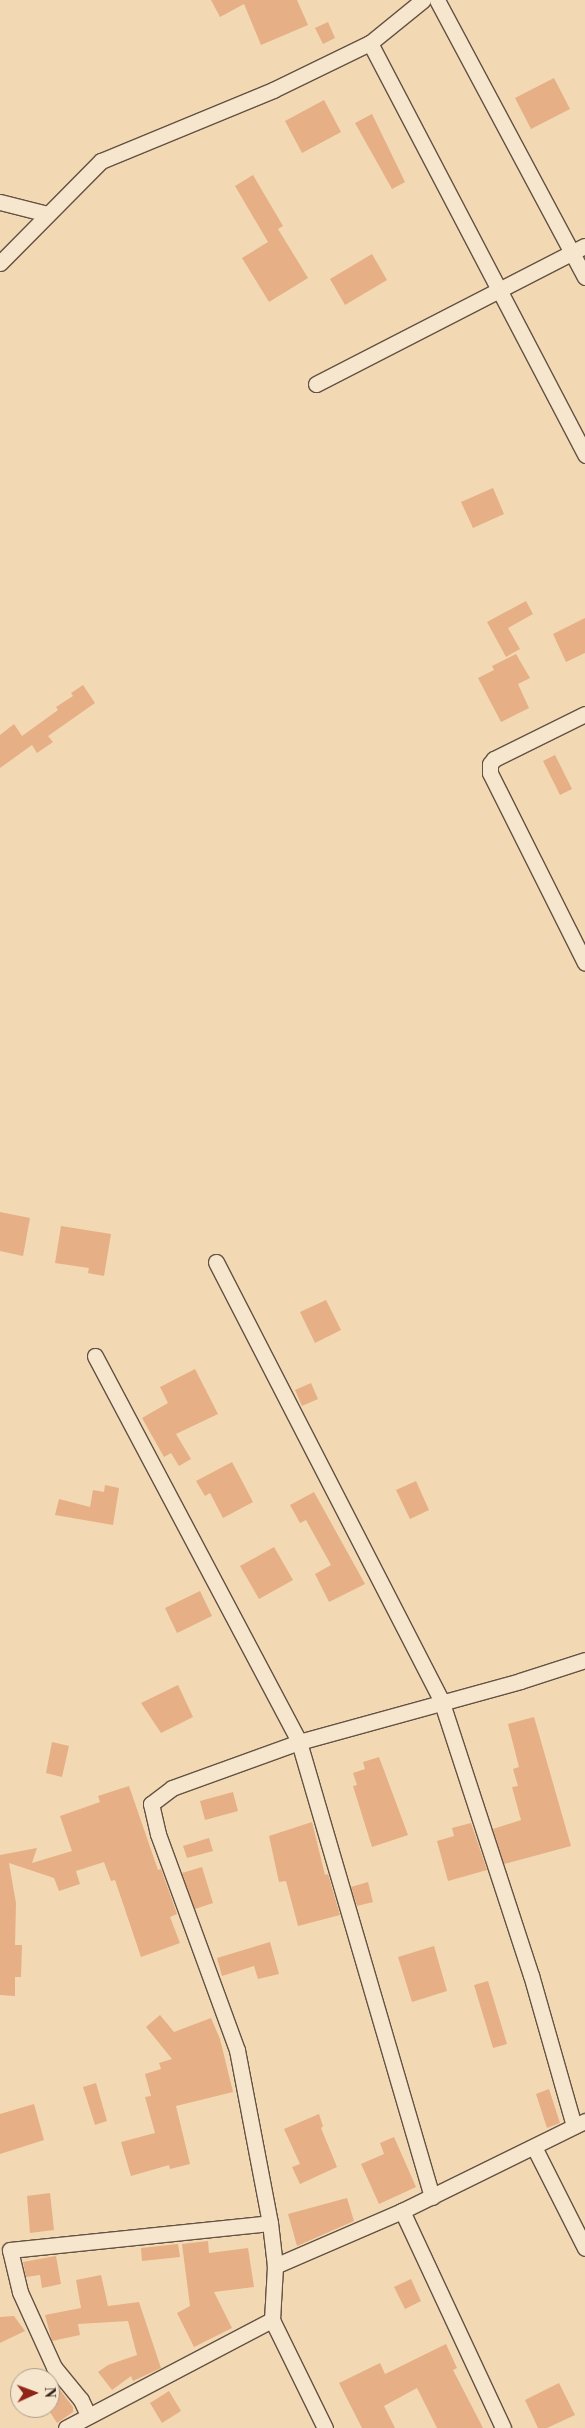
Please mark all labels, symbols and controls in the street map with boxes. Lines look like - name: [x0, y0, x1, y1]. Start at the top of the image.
- north arrow: [10, 2368, 60, 2418]
- text: N: [40, 2387, 58, 2398]

